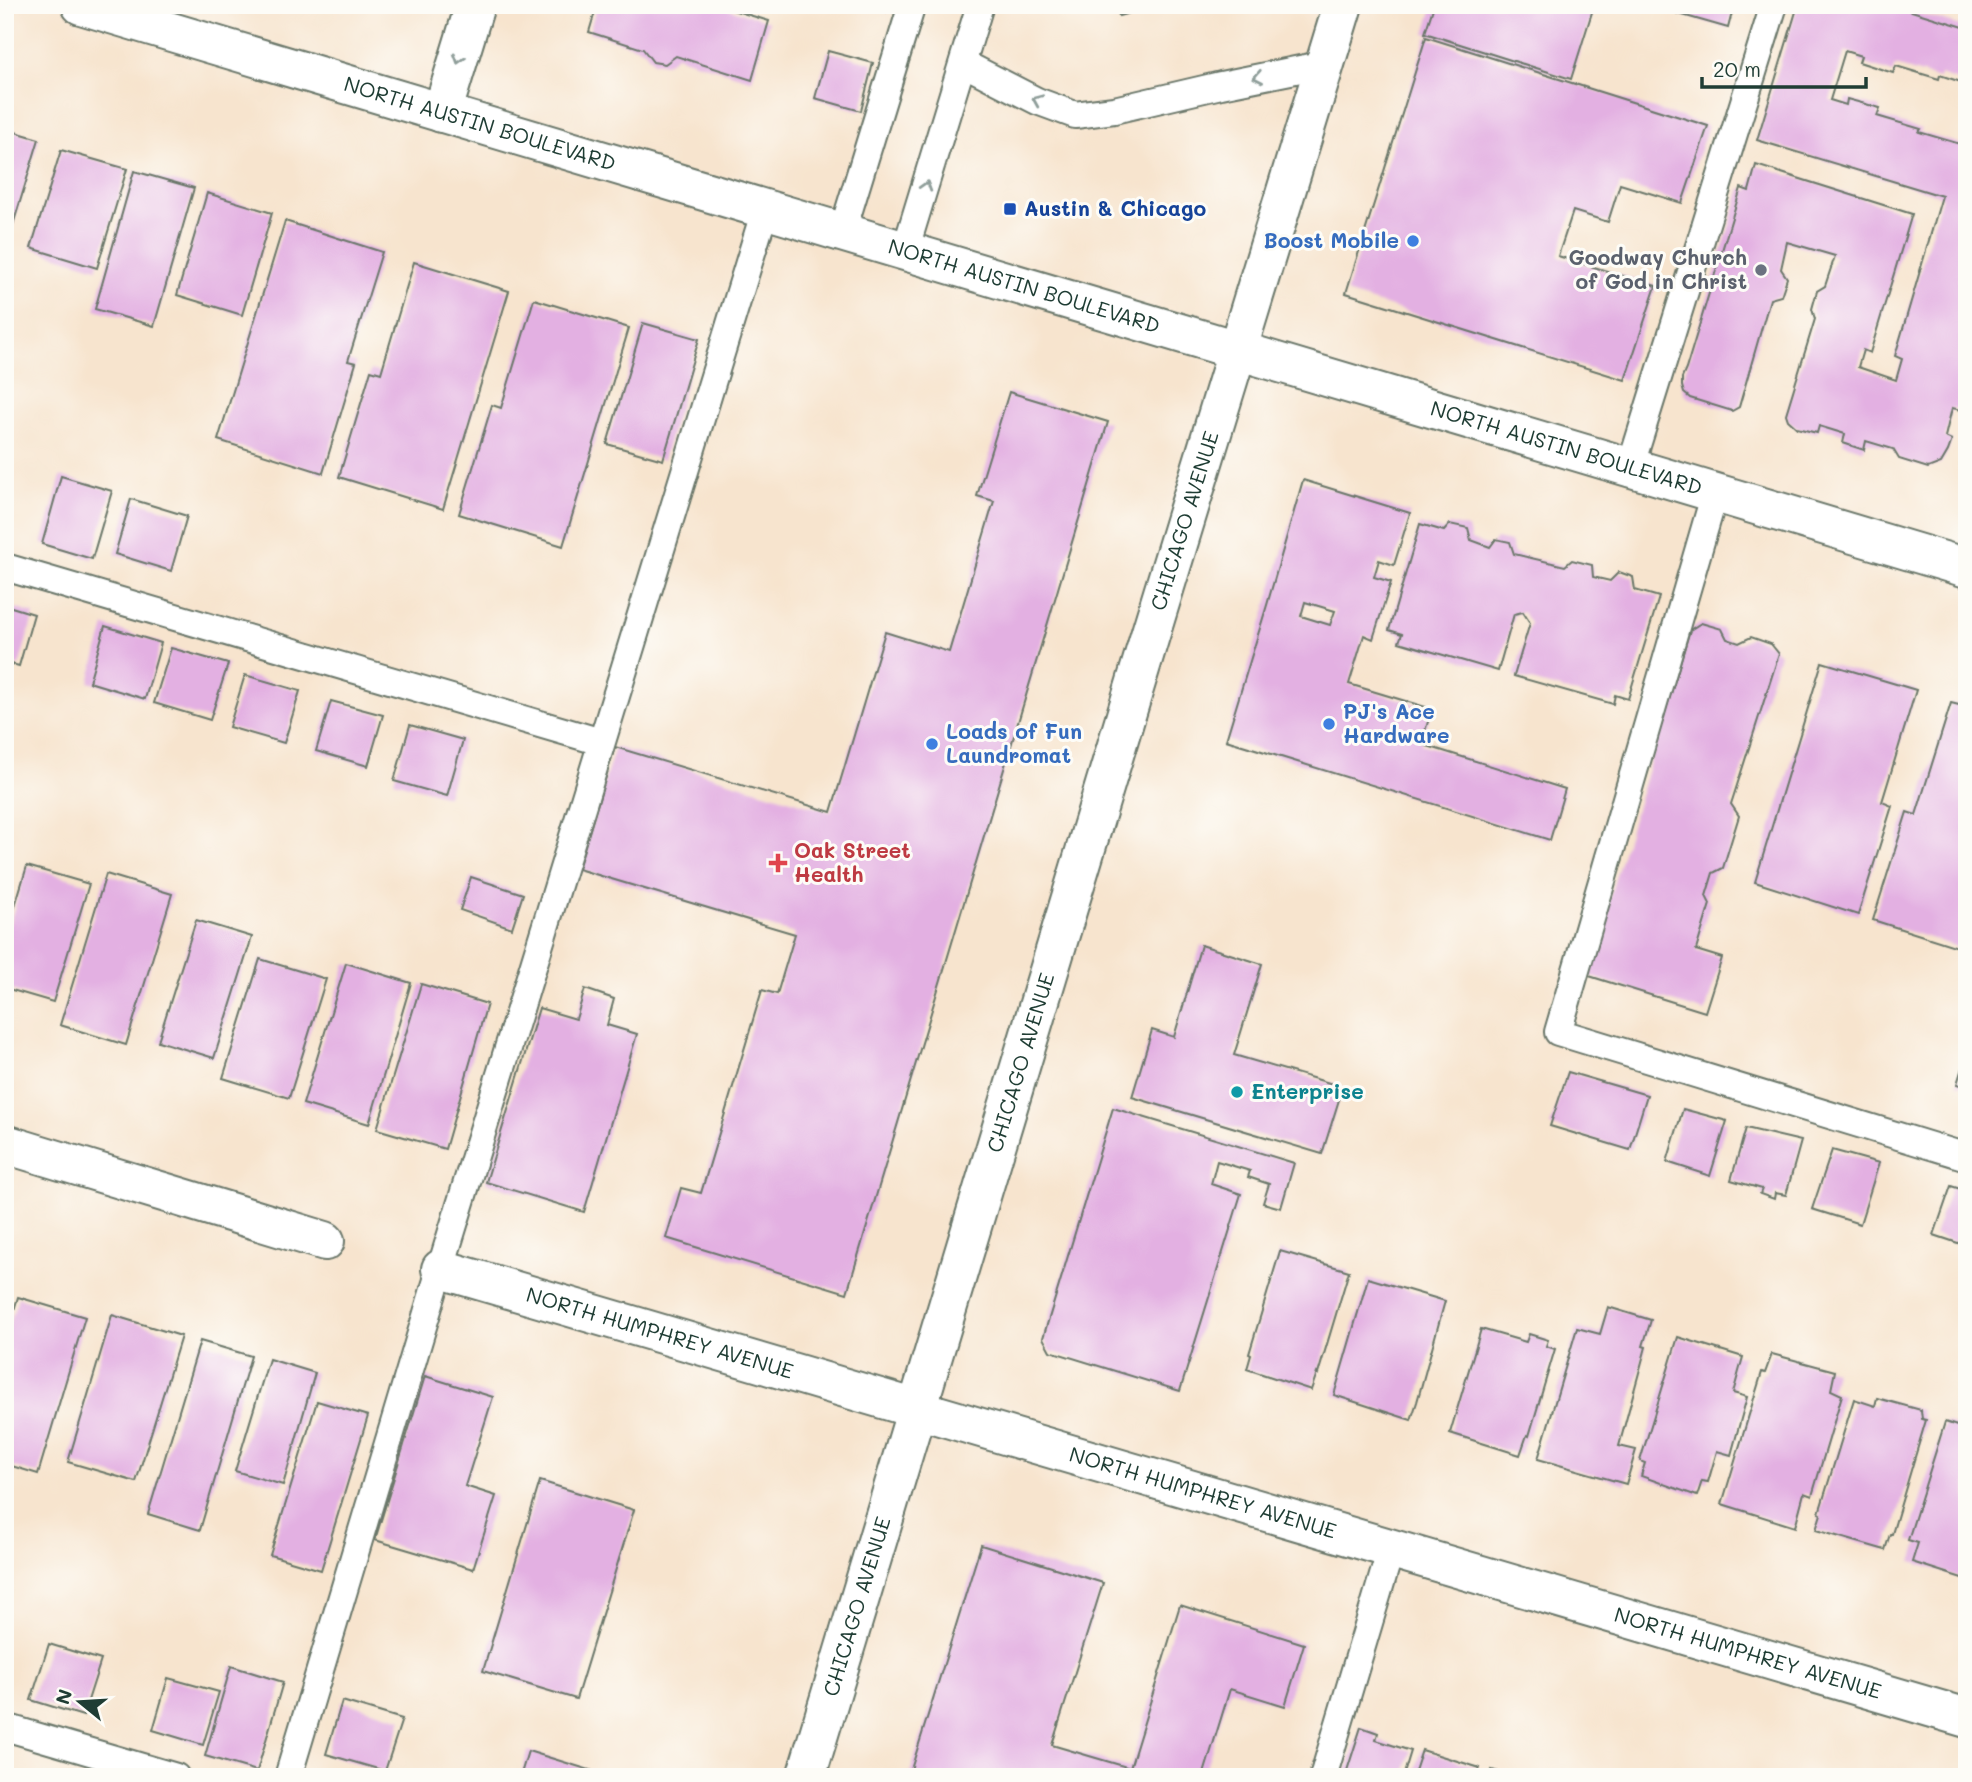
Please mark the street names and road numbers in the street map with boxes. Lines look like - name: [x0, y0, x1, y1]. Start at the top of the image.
- street label: NORTH AUSTIN BOULEVARD: [341, 69, 619, 176]
- street label: NORTH AUSTIN BOULEVARD: [885, 232, 1163, 338]
- street label: NORTH AUSTIN BOULEVARD: [1428, 394, 1706, 500]
- street label: CHICAGO AVENUE: [1143, 428, 1224, 613]
- street label: CHICAGO AVENUE: [980, 969, 1060, 1155]
- street label: NORTH HUMPHREY AVENUE: [523, 1280, 797, 1384]
- street label: NORTH HUMPHREY AVENUE: [1066, 1440, 1340, 1544]
- street label: CHICAGO AVENUE: [816, 1513, 896, 1699]
- street label: NORTH HUMPHREY AVENUE: [1611, 1600, 1885, 1704]

